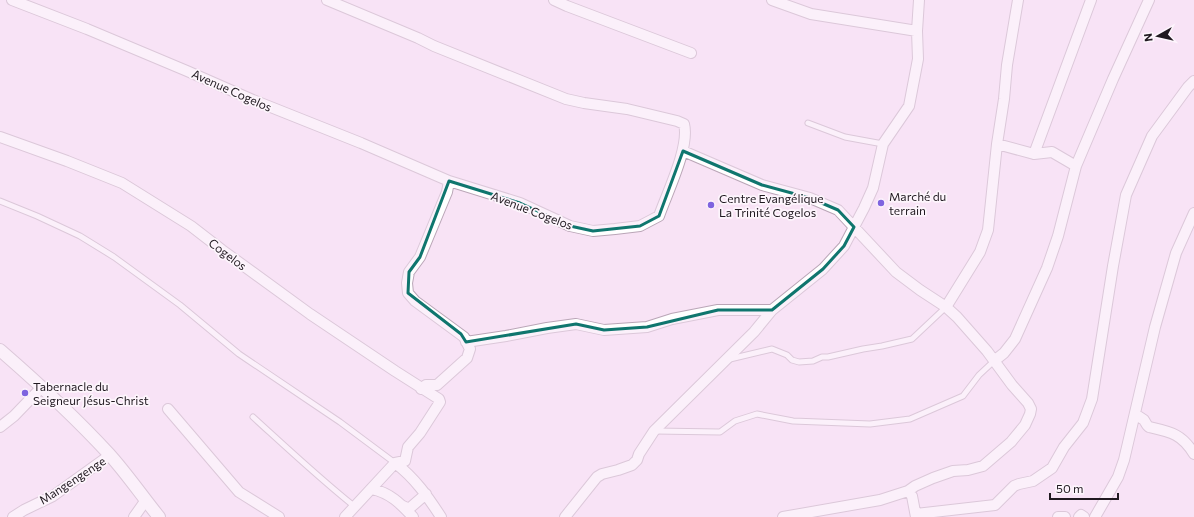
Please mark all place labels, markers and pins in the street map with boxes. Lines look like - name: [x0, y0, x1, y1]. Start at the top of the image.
- place label: Marché du terrain: [889, 189, 946, 217]
- place label: Centre Evangélique La Trinité Cogelos: [719, 191, 824, 219]
- marker: Marché du terrain: [876, 198, 886, 208]
- marker: Centre Evangélique La Trinité Cogelos: [706, 200, 716, 210]
- place label: Tabernacle du Seigneur Jésus-Christ: [33, 379, 149, 408]
- marker: Tabernacle du Seigneur Jésus-Christ: [20, 388, 30, 398]

